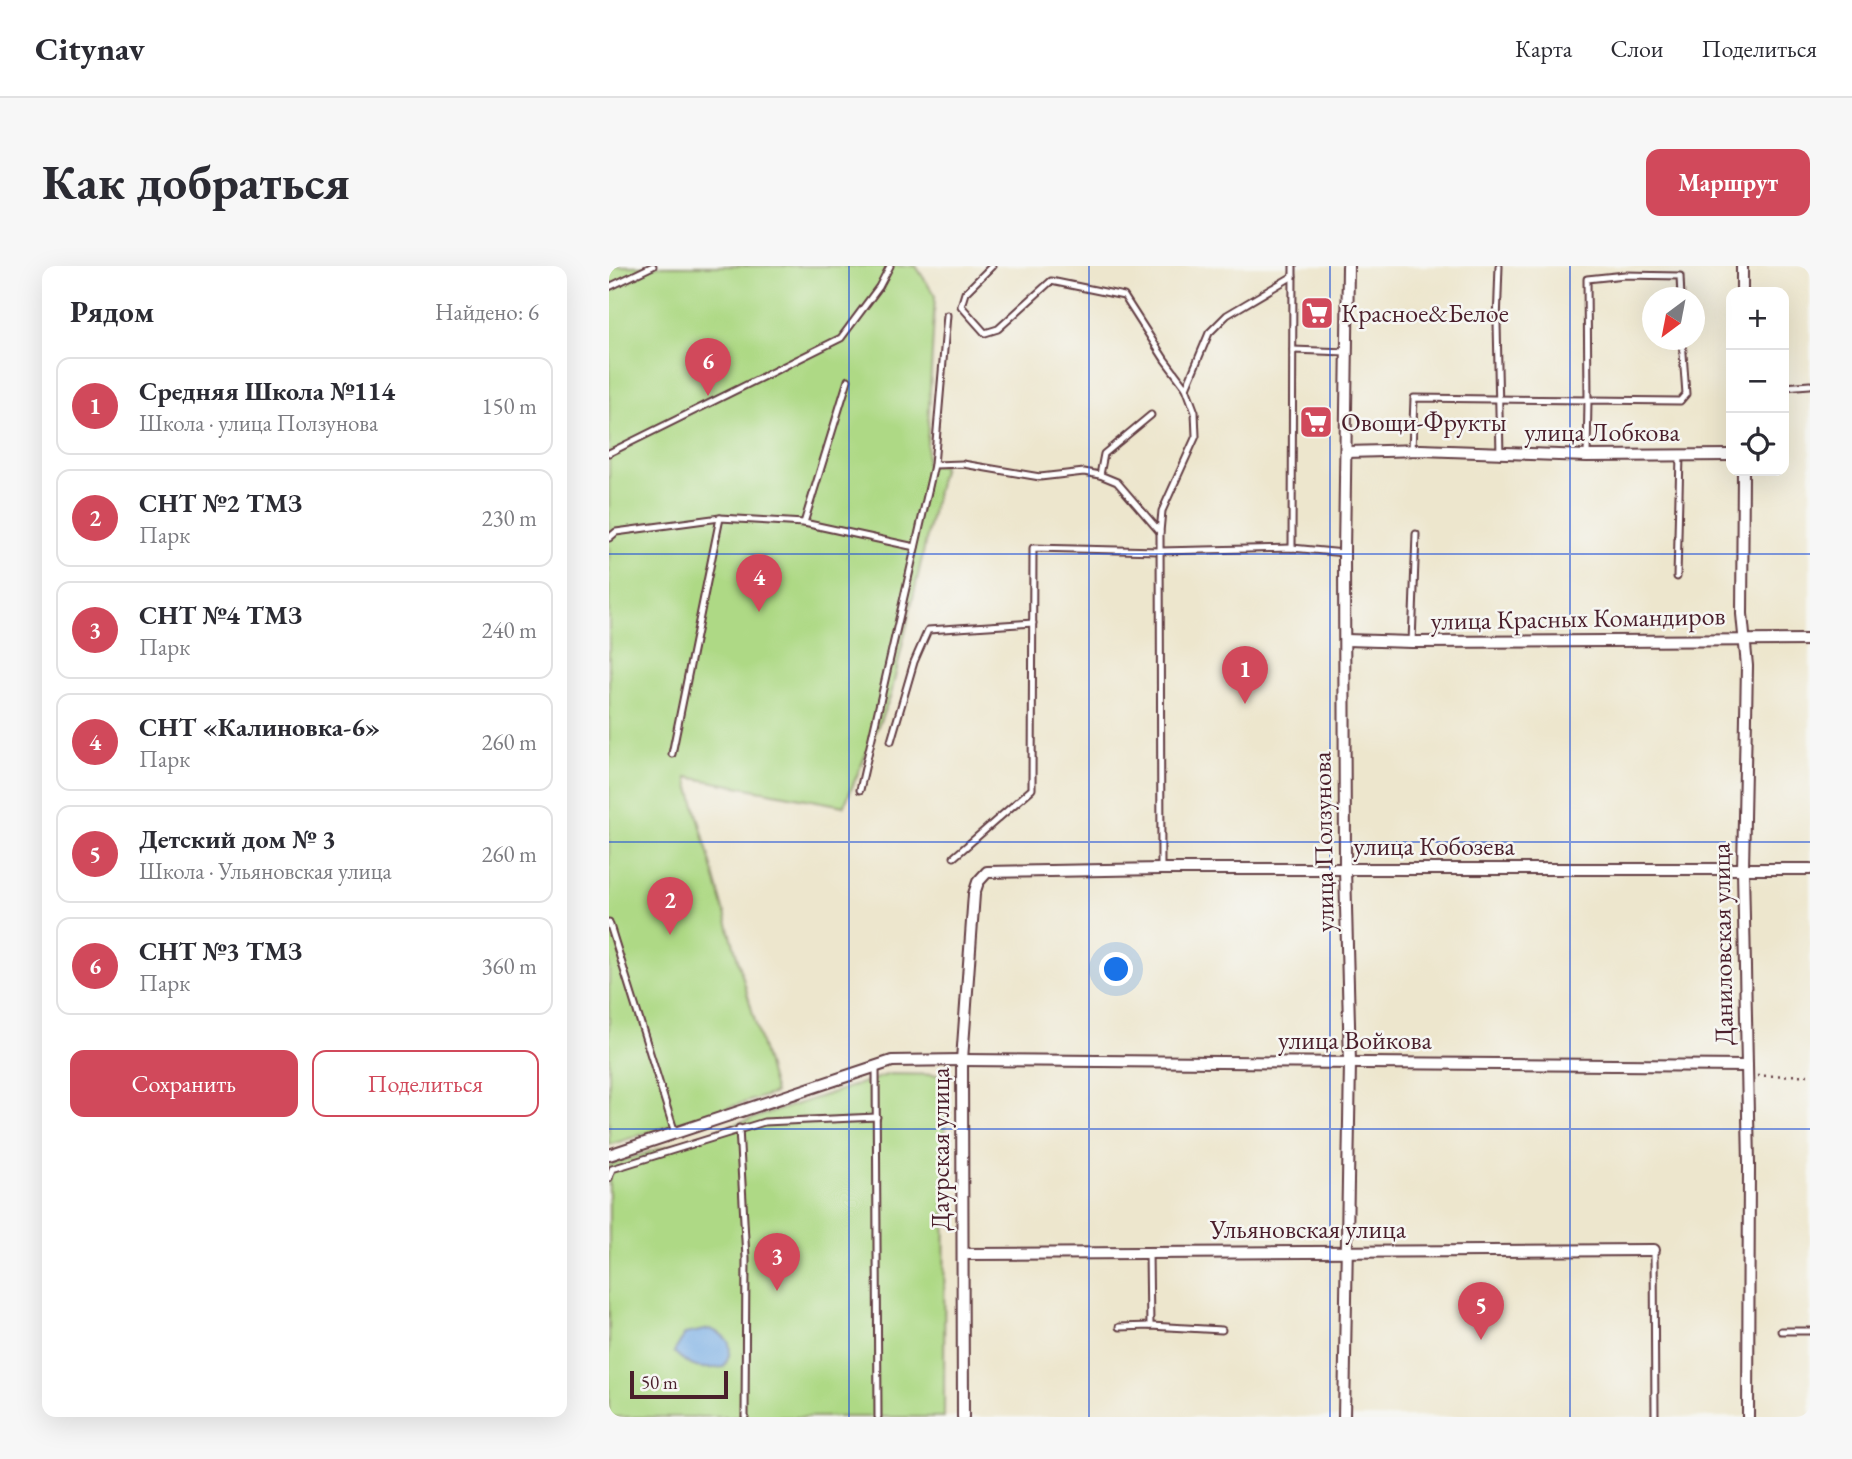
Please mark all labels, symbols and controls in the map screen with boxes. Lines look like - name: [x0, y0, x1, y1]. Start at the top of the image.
- text: Citynav: [35, 27, 145, 70]
- text: Карта: [1515, 33, 1572, 64]
- text: Слои: [1610, 33, 1664, 64]
- text: Поделиться: [1702, 33, 1817, 64]
- button: Маршрут: [1646, 149, 1810, 216]
- text: Как добраться: [42, 150, 350, 214]
- north arrow: [1642, 287, 1705, 350]
- map controls: [1726, 287, 1789, 476]
- button: +: [1726, 287, 1789, 350]
- text: Рядом: [70, 292, 154, 331]
- supermarket icon: Красное&Белое: [1298, 294, 1336, 332]
- place label: Красное&Белое: [1341, 296, 1509, 330]
- text: Найдено: 6: [435, 297, 539, 327]
- pin: 6: [685, 338, 731, 396]
- button: −: [1726, 350, 1789, 413]
- text: Средняя Школа №114: [139, 374, 395, 408]
- text: 1: [89, 391, 101, 421]
- text: 150 m: [481, 391, 537, 421]
- supermarket icon: Овощи-Фрукты: [1297, 403, 1335, 441]
- place label: Овощи-Фрукты: [1341, 405, 1507, 439]
- text: Школа · улица Ползунова: [139, 408, 378, 438]
- button: locate: [1726, 413, 1789, 476]
- street label: улица Лобкова: [1524, 415, 1680, 449]
- text: СНТ №2 ТМЗ: [139, 486, 302, 520]
- text: 2: [89, 503, 101, 533]
- text: 230 m: [481, 503, 537, 533]
- text: Парк: [139, 520, 190, 550]
- pin: 4: [736, 554, 782, 612]
- text: СНТ №4 ТМЗ: [139, 598, 302, 632]
- street label: улица Красных Командиров: [1430, 598, 1726, 638]
- text: 3: [89, 615, 101, 645]
- text: 240 m: [481, 615, 537, 645]
- text: Парк: [139, 632, 190, 662]
- pin: 1: [1222, 646, 1268, 704]
- text: СНТ «Калиновка-6»: [139, 710, 380, 744]
- text: 4: [89, 727, 101, 757]
- text: 260 m: [481, 727, 537, 757]
- text: Парк: [139, 744, 190, 774]
- street label: улица Ползунова: [1304, 751, 1342, 933]
- text: Детский дом № 3: [139, 822, 336, 856]
- street label: улица Кобозева: [1353, 829, 1515, 863]
- text: 5: [89, 839, 101, 869]
- text: 260 m: [481, 839, 537, 869]
- street label: Даниловская улица: [1703, 842, 1741, 1046]
- text: Школа · Ульяновская улица: [139, 856, 392, 886]
- pin: 2: [647, 877, 693, 935]
- text: СНТ №3 ТМЗ: [139, 934, 302, 968]
- text: 6: [89, 951, 101, 981]
- text: 360 m: [481, 951, 537, 981]
- your location: [1099, 952, 1133, 986]
- text: Парк: [139, 968, 190, 998]
- street label: улица Войкова: [1278, 1023, 1433, 1057]
- button: Сохранить: [70, 1050, 298, 1117]
- button: Поделиться: [312, 1050, 539, 1117]
- street label: Даурская улица: [923, 1067, 957, 1231]
- street label: Ульяновская улица: [1209, 1212, 1407, 1246]
- pin: 3: [754, 1233, 800, 1291]
- pin: 5: [1458, 1282, 1504, 1340]
- scale bar: [630, 1368, 728, 1400]
- text: 50 m: [641, 1370, 678, 1395]

